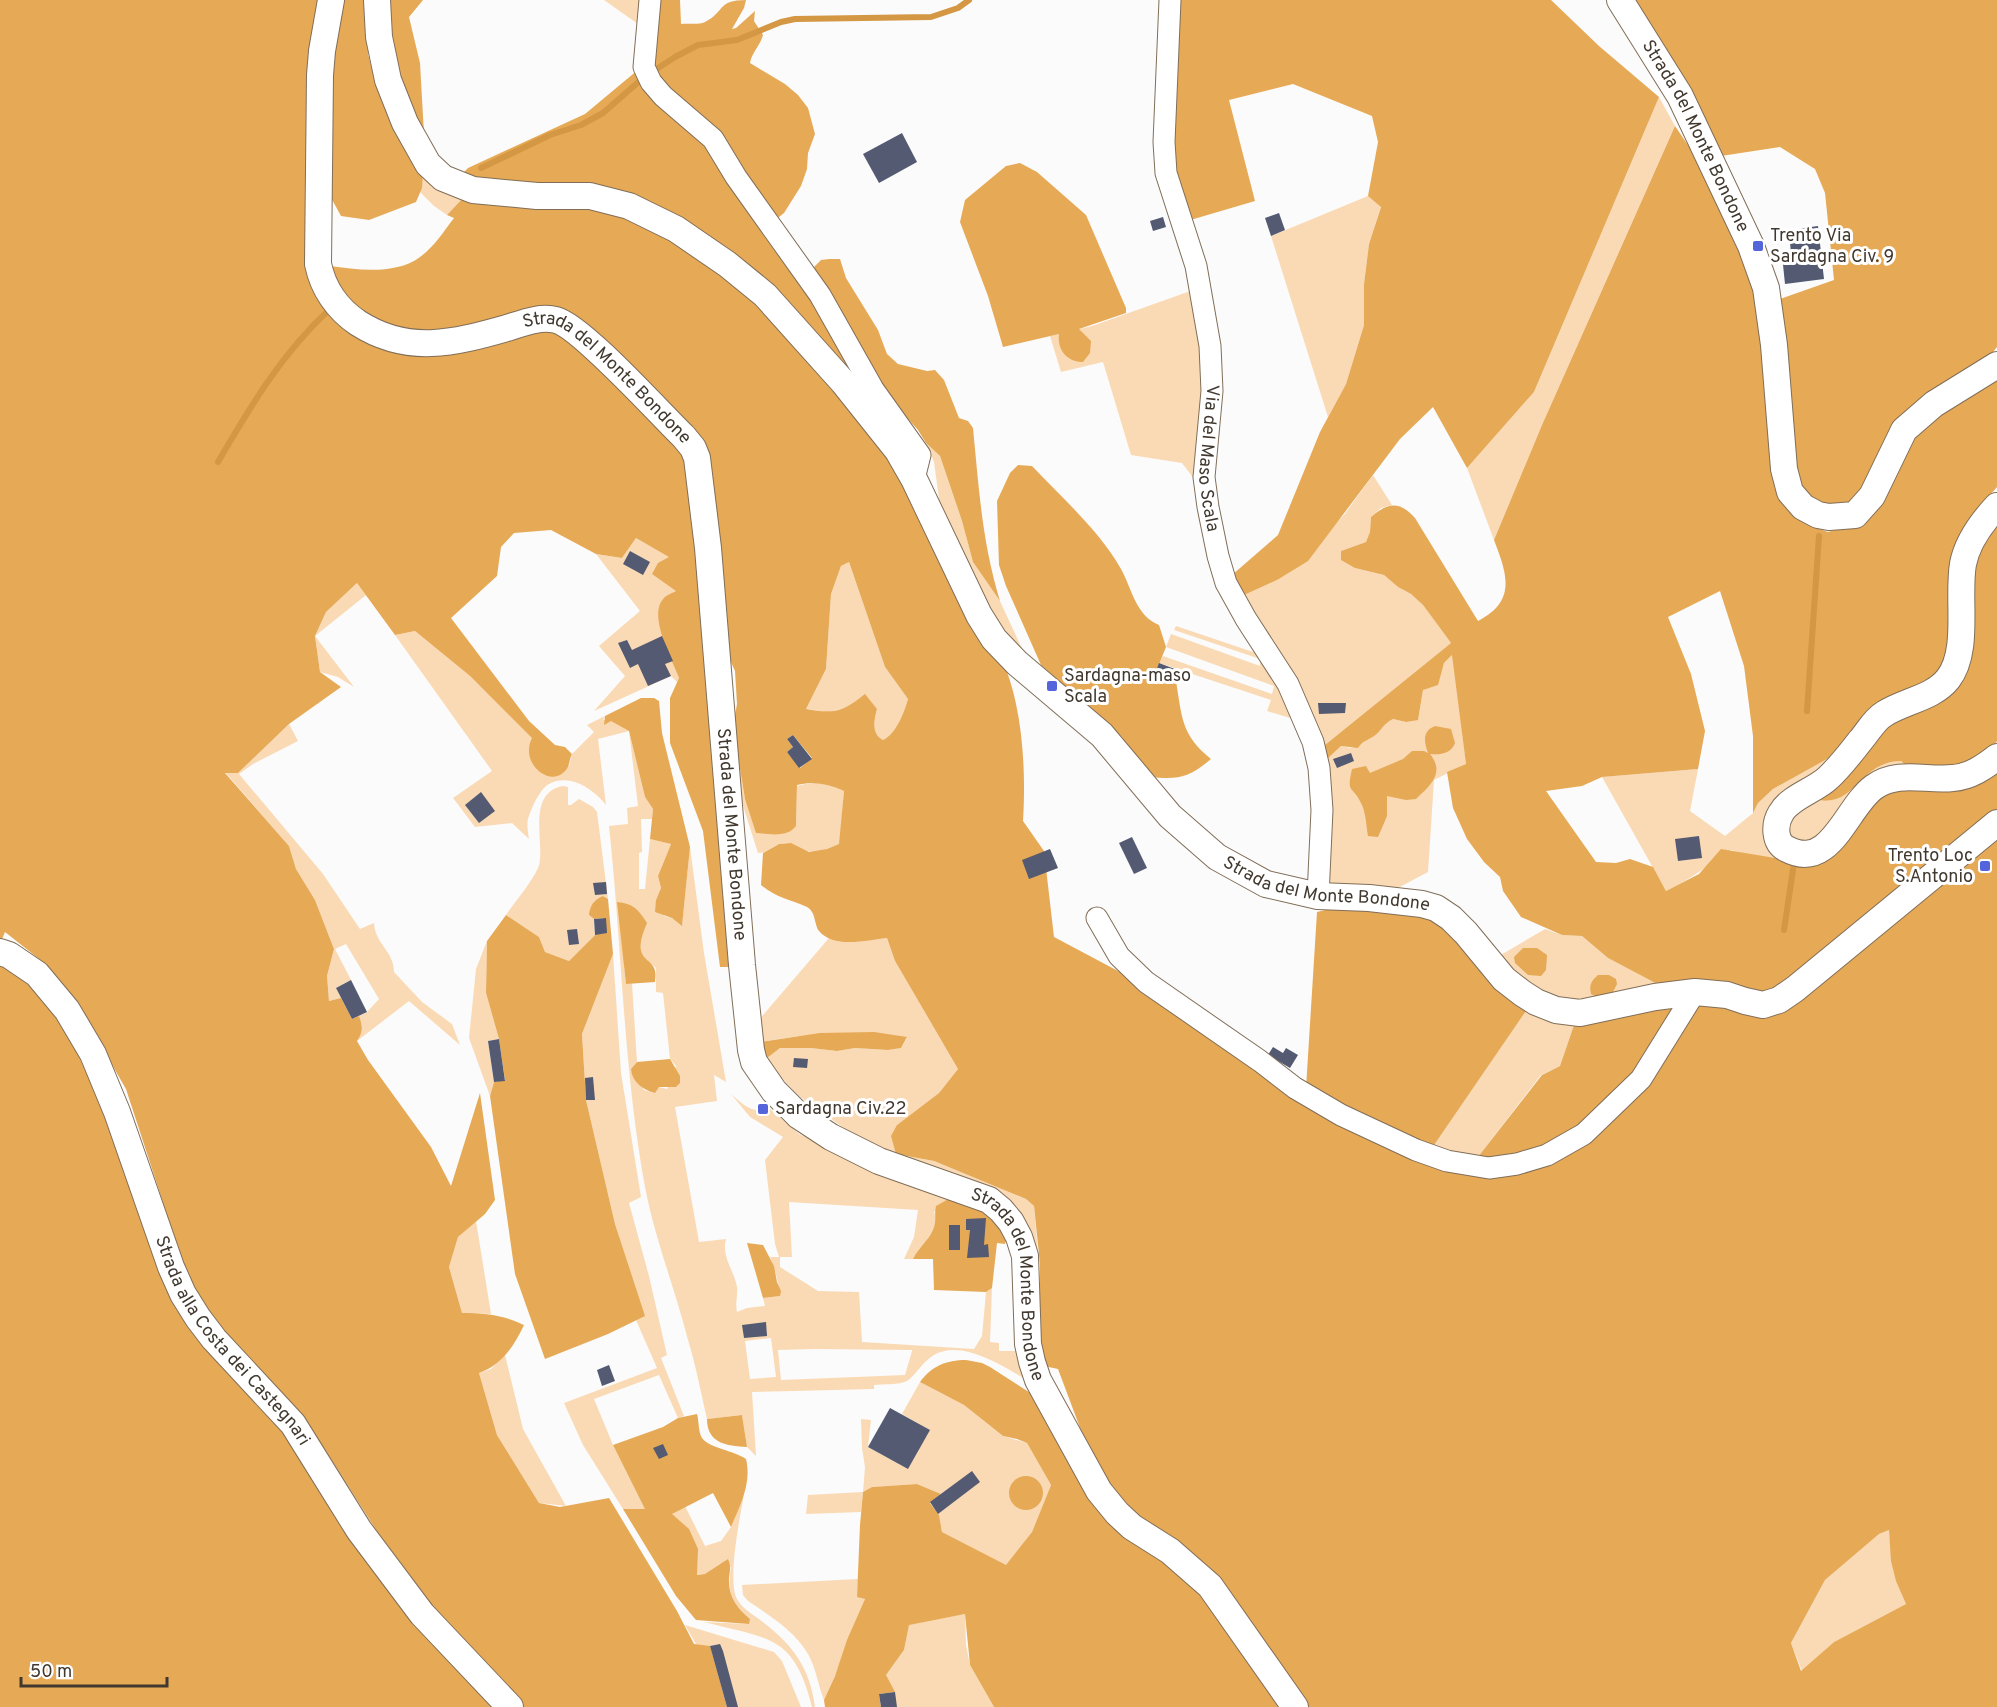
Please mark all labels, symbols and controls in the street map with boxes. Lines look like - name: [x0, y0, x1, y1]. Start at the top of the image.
- street label: Strada del Monte Bondone: [1636, 36, 1754, 236]
- place label: Trento Via Sardagna Civ. 9: [1770, 225, 1894, 269]
- marker: Trento Via Sardagna Civ. 9: [1751, 239, 1765, 253]
- street label: Strada del Monte Bondone: [520, 307, 696, 449]
- street label: Via del Maso Scala: [1192, 384, 1224, 534]
- place label: Sardagna-maso Scala: [1064, 665, 1191, 709]
- marker: Sardagna-maso Scala: [1045, 679, 1059, 693]
- street label: Strada del Monte Bondone: [711, 727, 751, 942]
- place label: Trento Loc S.Antonio: [1888, 845, 1973, 889]
- street label: Strada del Monte Bondone: [1219, 851, 1433, 917]
- marker: Trento Loc S.Antonio: [1978, 859, 1992, 873]
- place label: Sardagna Civ.22: [775, 1098, 906, 1121]
- marker: Sardagna Civ.22: [756, 1102, 770, 1116]
- street label: Strada del Monte Bondone: [967, 1183, 1049, 1384]
- street label: Strada alla Costa dei Castegnari: [150, 1233, 315, 1450]
- scale bar: [21, 1650, 166, 1688]
- text: 50 m: [30, 1661, 72, 1684]

